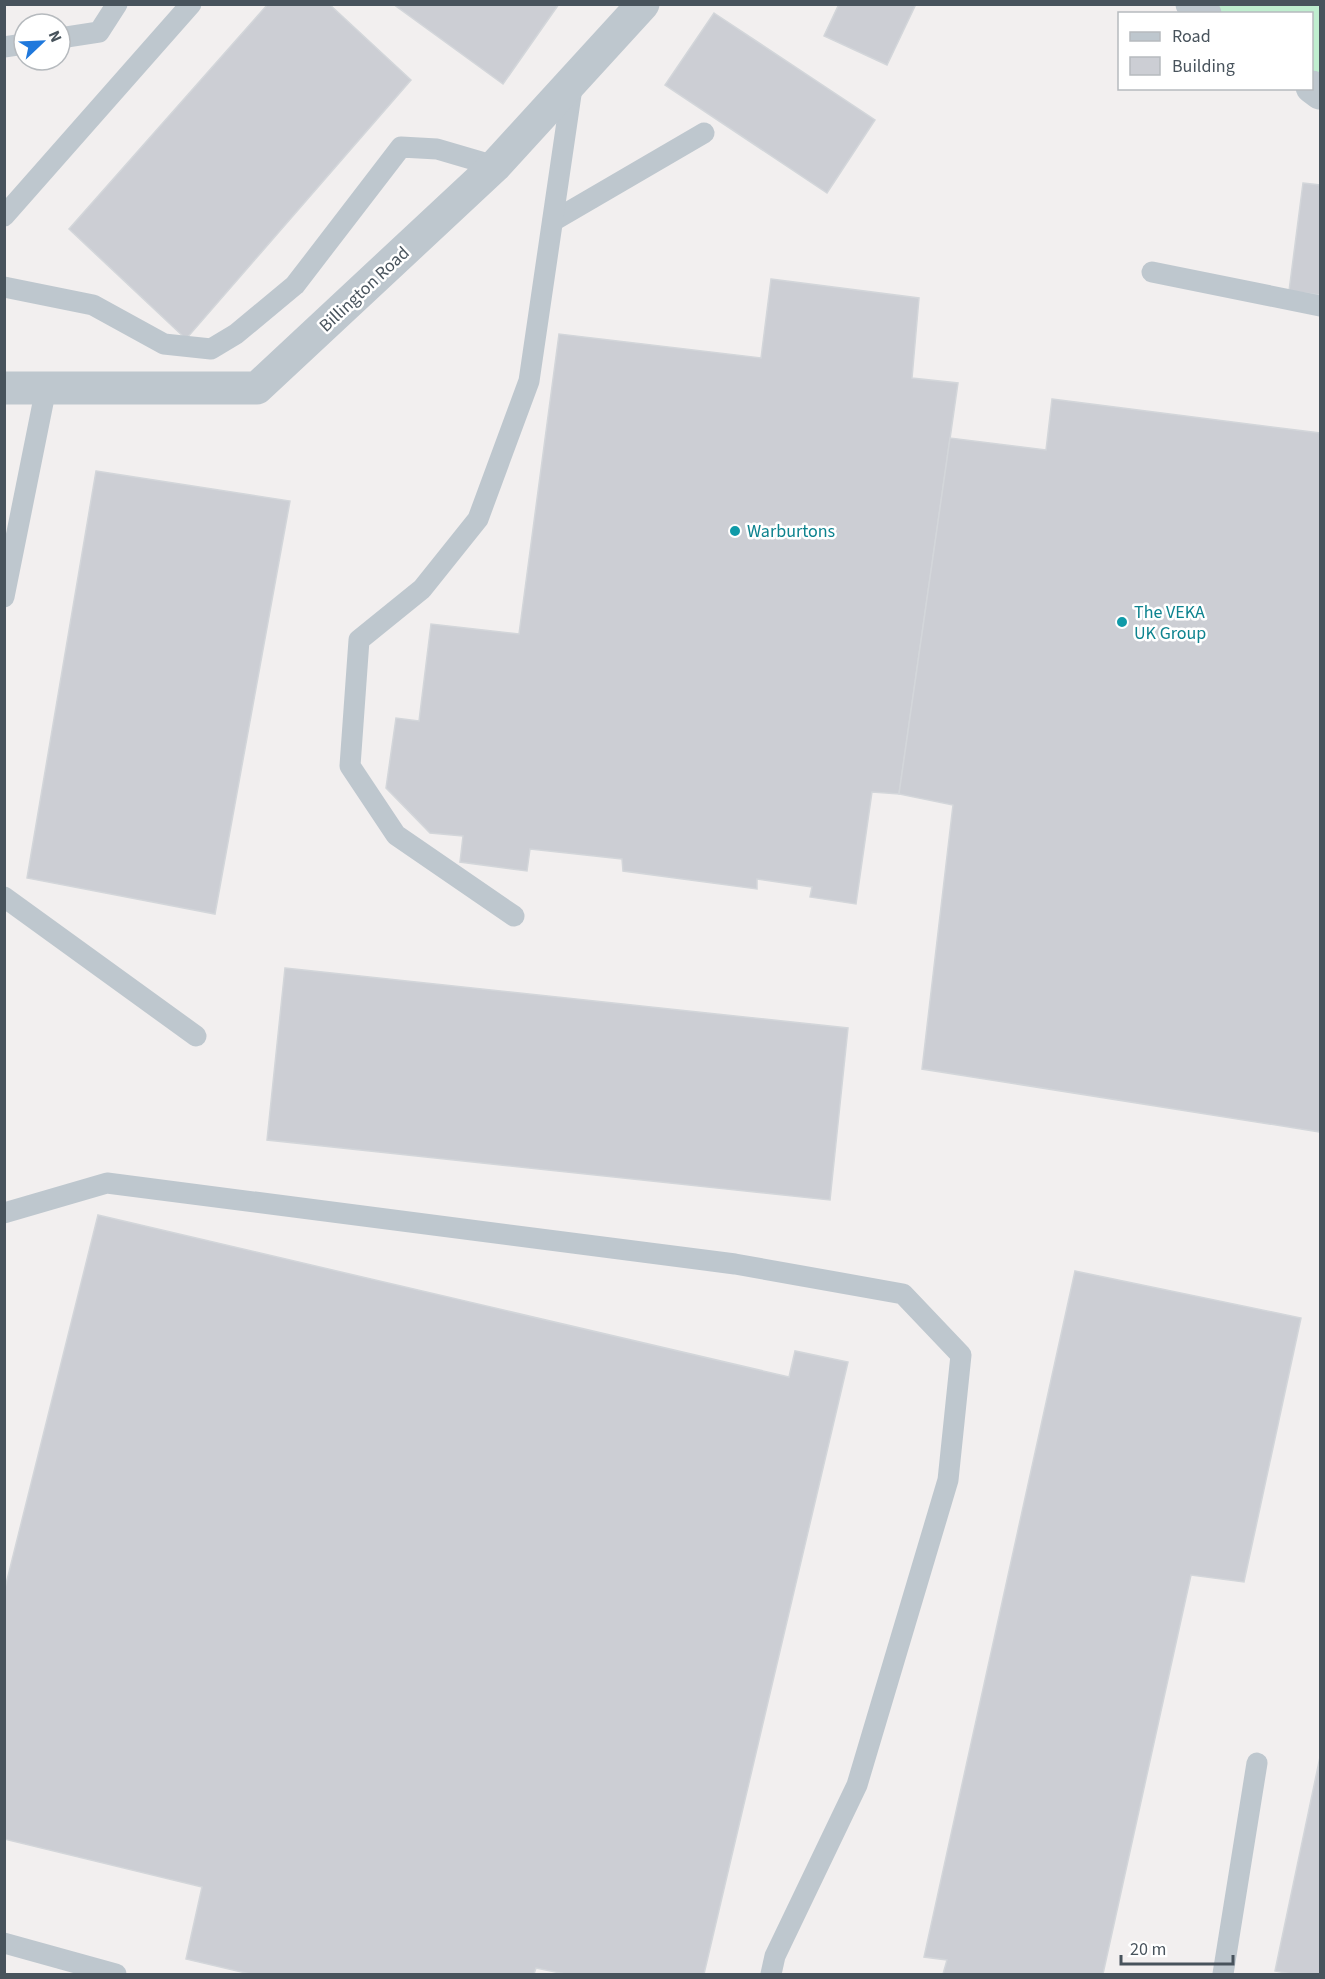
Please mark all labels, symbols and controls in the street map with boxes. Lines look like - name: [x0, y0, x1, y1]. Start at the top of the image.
- north arrow: [12, 12, 72, 72]
- legend: [1118, 12, 1313, 90]
- text: Road: [1172, 24, 1211, 49]
- text: N: [43, 27, 67, 46]
- text: Building: [1172, 54, 1235, 79]
- street label: Billington Road: [314, 241, 415, 338]
- place label: Warburtons: [747, 519, 835, 544]
- marker: Warburtons: [728, 524, 742, 538]
- place label: The VEKA UK Group: [1134, 600, 1206, 646]
- marker: The VEKA UK Group: [1115, 615, 1129, 629]
- scale bar: [1121, 1928, 1234, 1966]
- text: 20 m: [1130, 1937, 1166, 1962]

